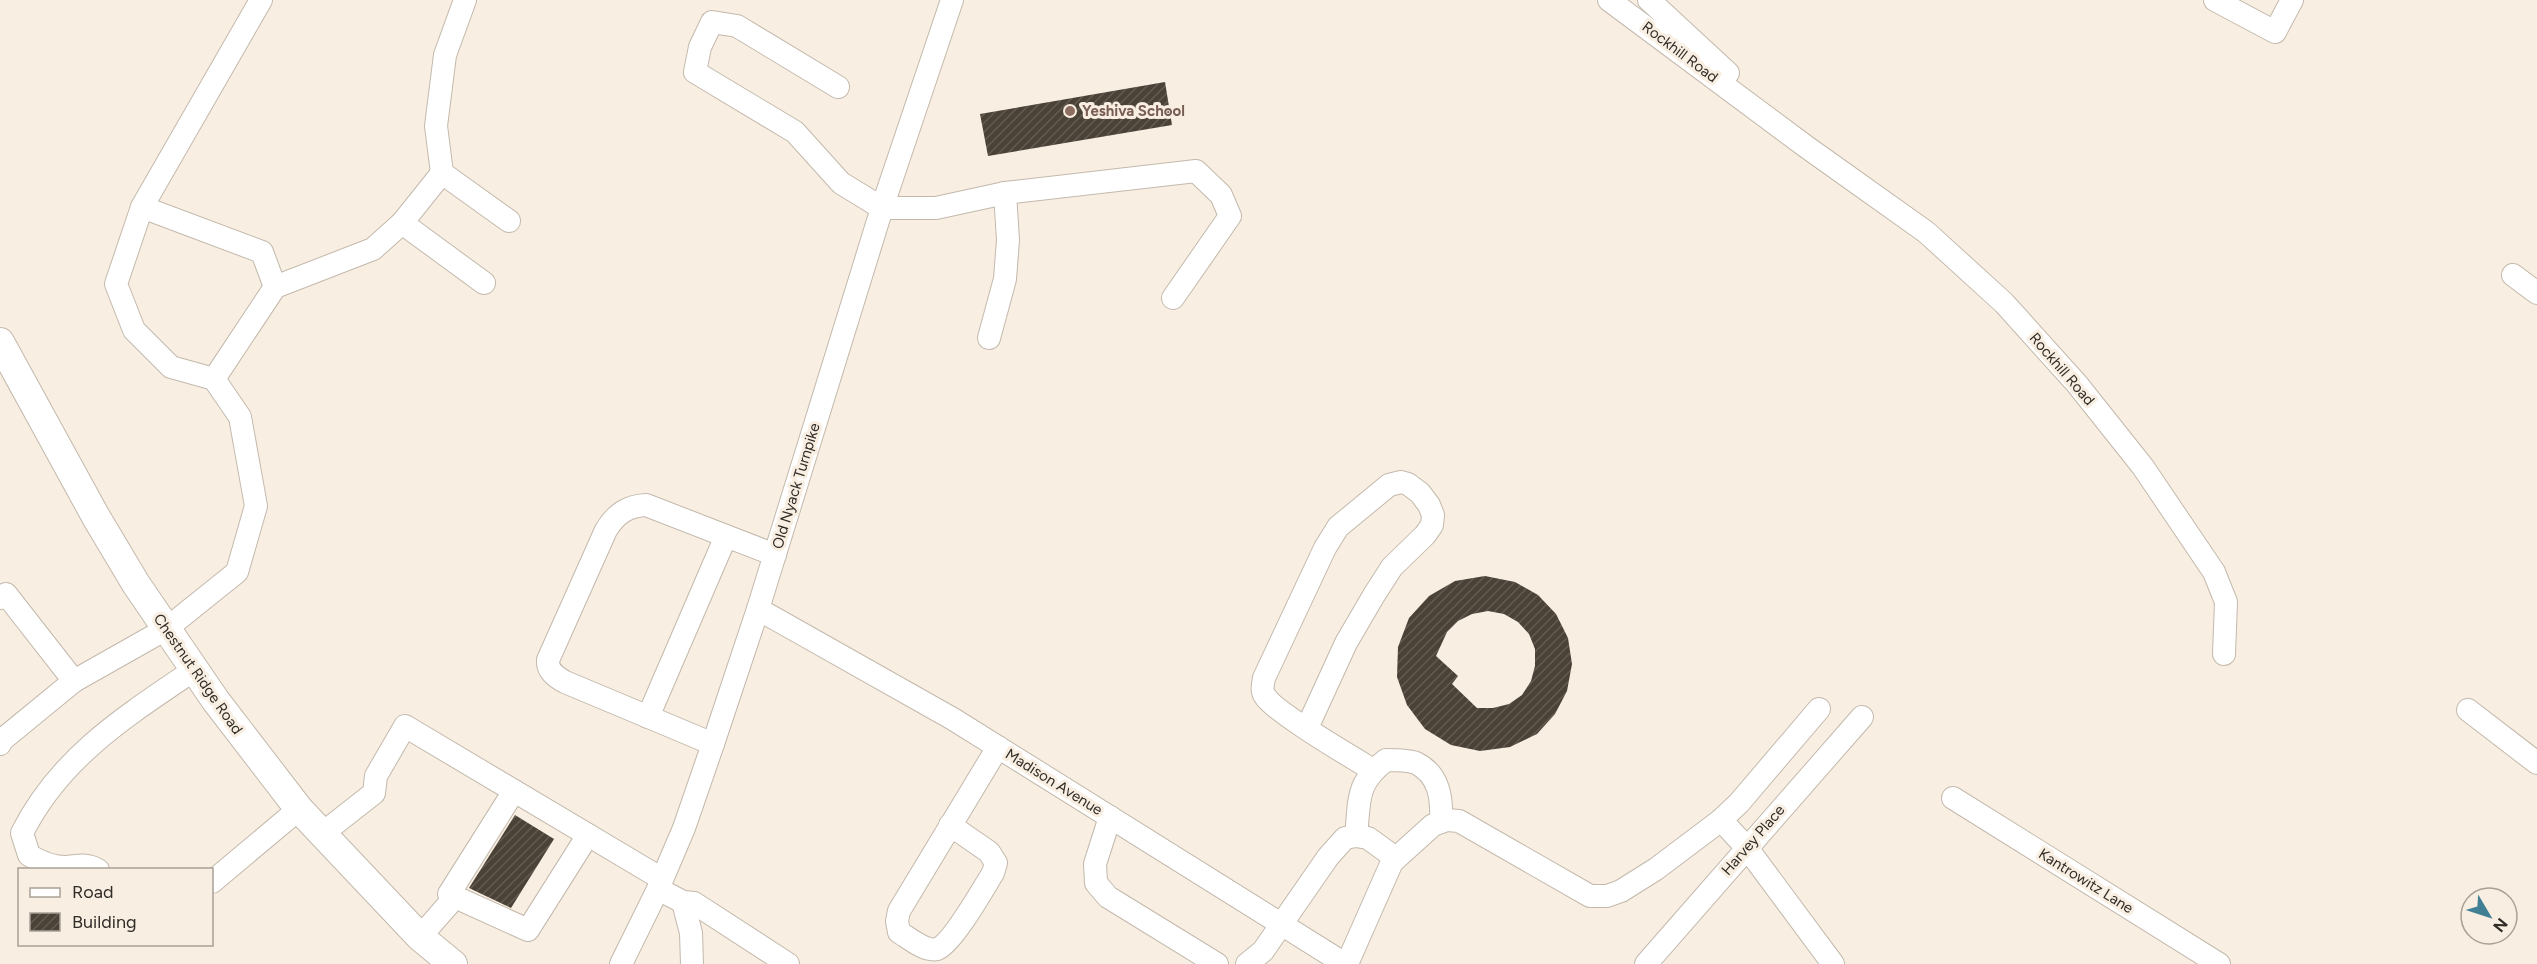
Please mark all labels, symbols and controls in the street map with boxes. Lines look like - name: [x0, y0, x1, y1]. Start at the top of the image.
- street label: Rockhill Road: [1639, 18, 1721, 86]
- place label: Yeshiva School: [1082, 102, 1185, 120]
- marker: Yeshiva School: [1063, 104, 1077, 118]
- street label: Rockhill Road: [2026, 329, 2098, 409]
- street label: Old Nyack Turnpike: [768, 421, 824, 551]
- street label: Chestnut Ridge Road: [150, 610, 246, 738]
- street label: Madison Avenue: [1002, 745, 1106, 819]
- street label: Harvey Place: [1718, 801, 1788, 879]
- street label: Kantrowitz Lane: [2035, 845, 2137, 917]
- legend: [18, 868, 213, 946]
- text: Road: [72, 881, 113, 903]
- north arrow: [2459, 886, 2519, 946]
- text: Building: [72, 911, 137, 933]
- text: N: [2489, 914, 2512, 936]

